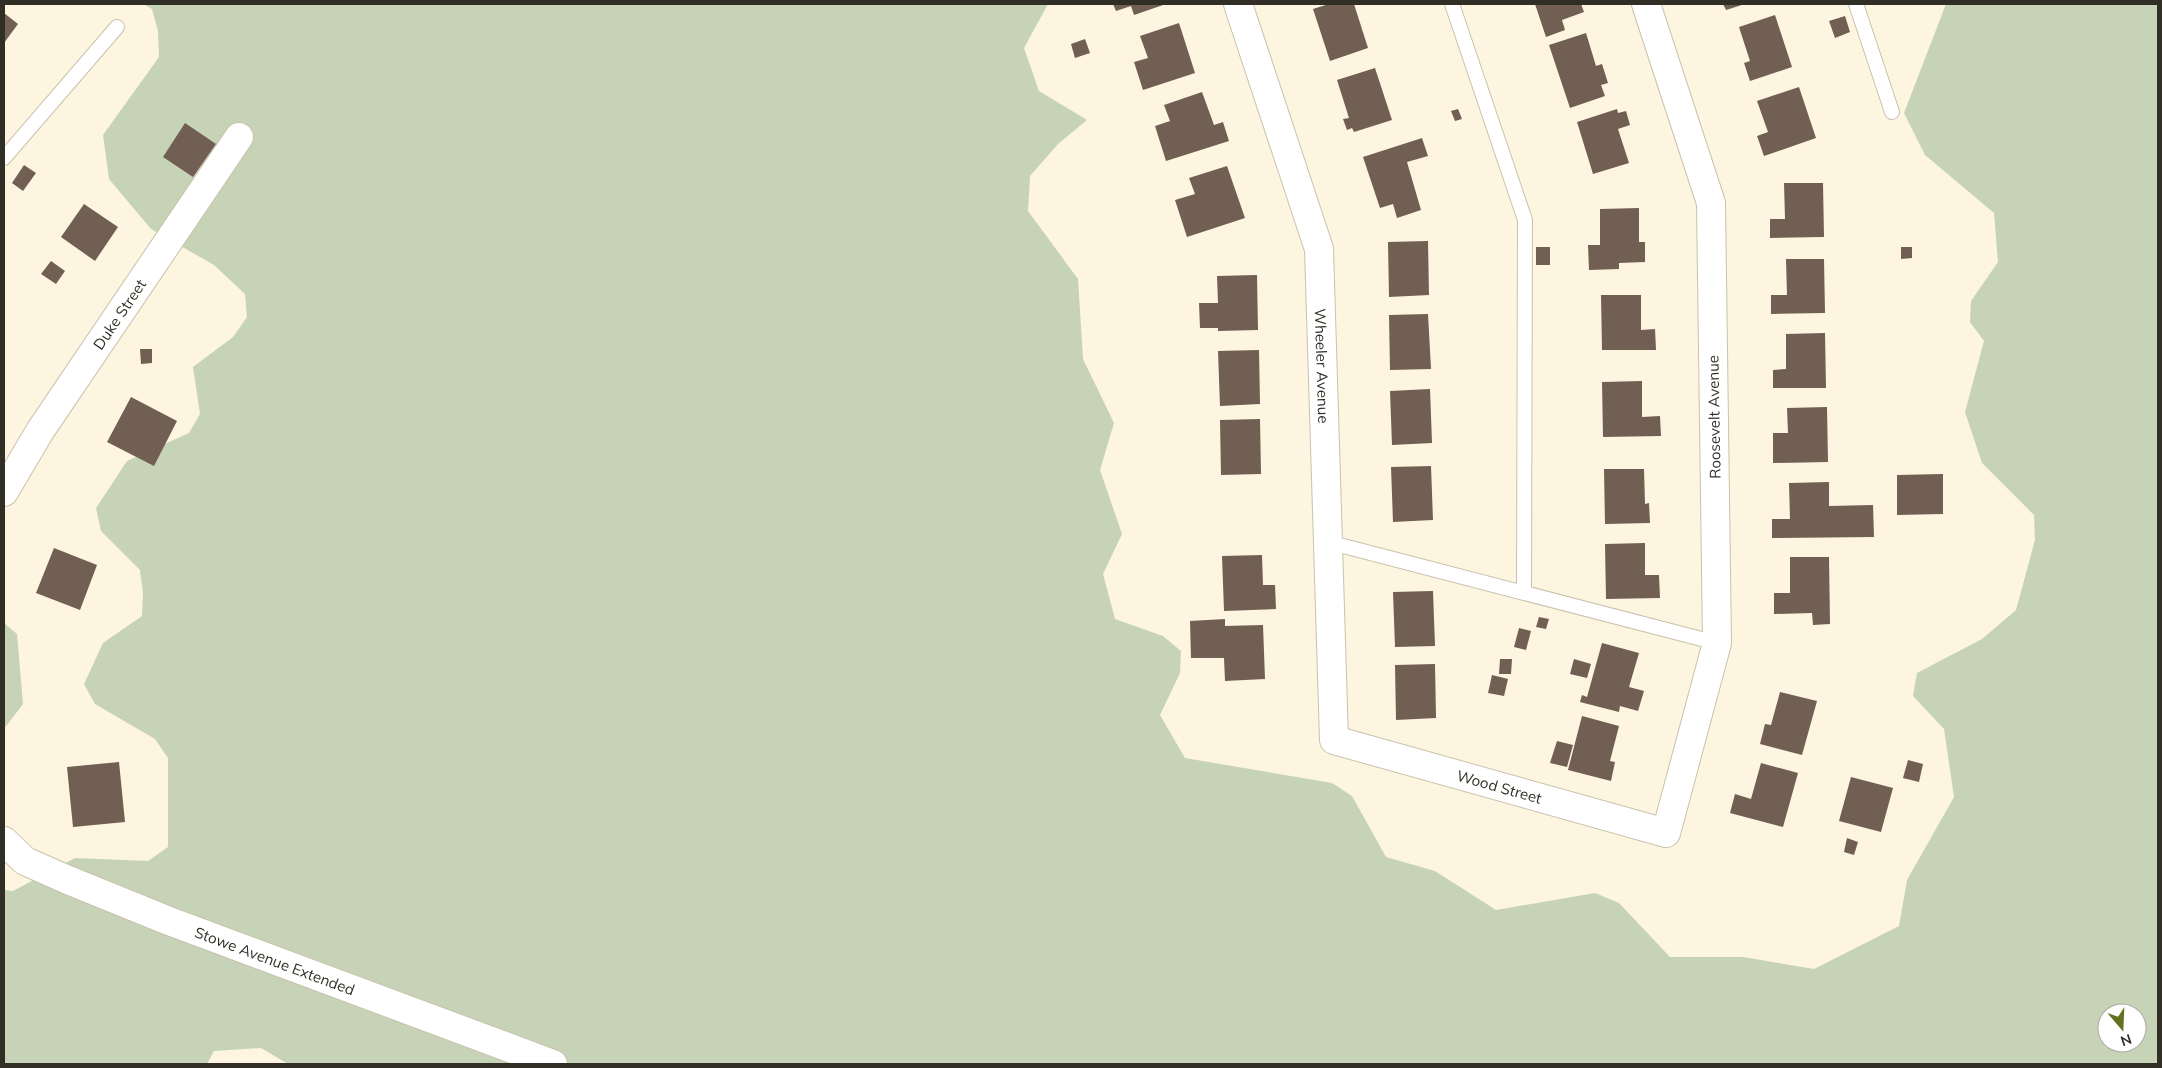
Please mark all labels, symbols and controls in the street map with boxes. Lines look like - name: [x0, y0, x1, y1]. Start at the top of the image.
- street label: Duke Street: [89, 275, 150, 353]
- street label: Wheeler Avenue: [1311, 308, 1334, 424]
- street label: Roosevelt Avenue: [1703, 355, 1725, 479]
- street label: Wood Street: [1455, 765, 1544, 807]
- street label: Stowe Avenue Extended: [192, 922, 358, 999]
- north arrow: [2097, 1003, 2147, 1053]
- text: N: [2118, 1030, 2134, 1051]

